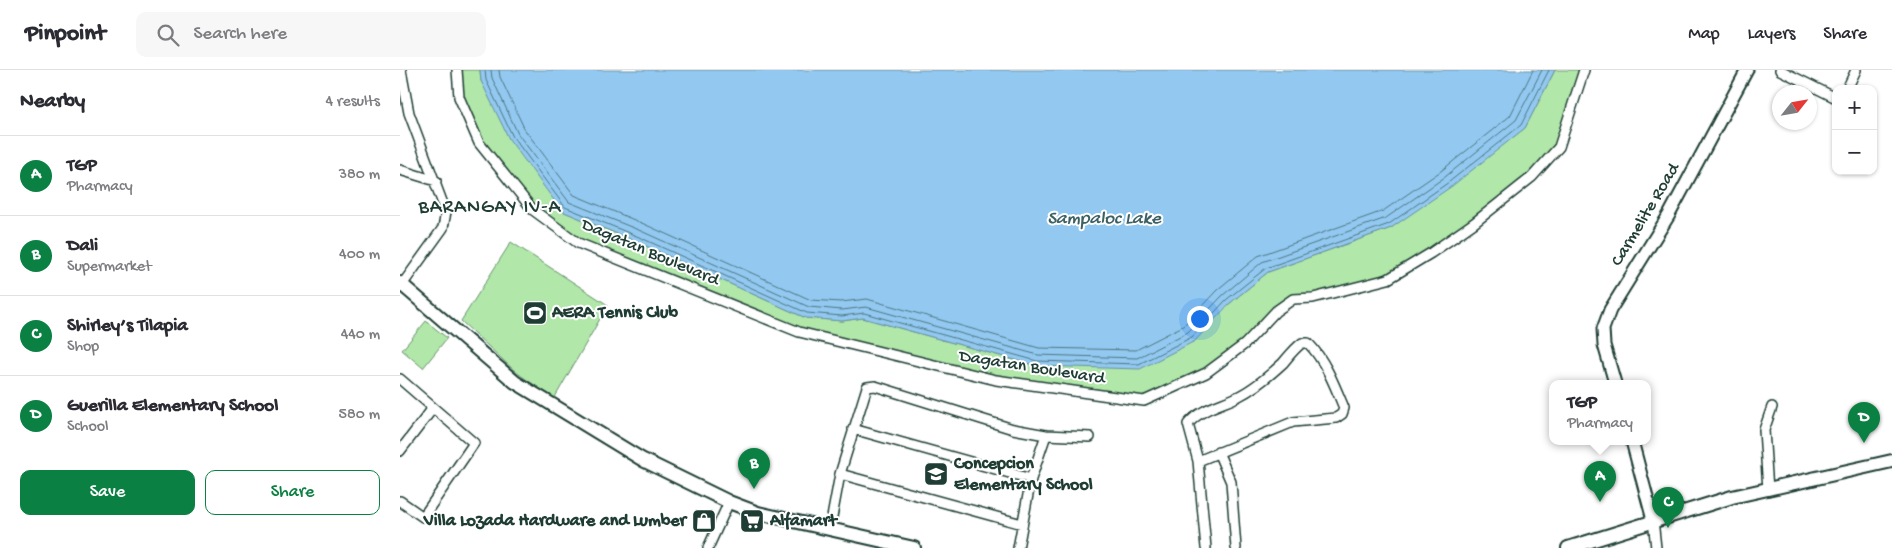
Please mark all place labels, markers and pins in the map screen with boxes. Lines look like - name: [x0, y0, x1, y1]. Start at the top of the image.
- sports icon: AERA Tennis Club: [522, 300, 548, 326]
- place label: AERA Tennis Club: [551, 303, 678, 324]
- pin: D: [1848, 402, 1880, 443]
- pin: B: [738, 448, 770, 489]
- place label: Concepcion Elementary School: [953, 454, 1093, 496]
- school or university icon: Concepcion Elementary School: [923, 461, 949, 487]
- pin: A: [1584, 461, 1616, 502]
- pin: C: [1652, 487, 1684, 528]
- shop icon: Villa Lozada Hardware and Lumber: [691, 508, 717, 534]
- supermarket icon: Alfamart: [739, 508, 765, 534]
- place label: Villa Lozada Hardware and Lumber: [423, 511, 689, 532]
- place label: Alfamart: [769, 511, 838, 532]

